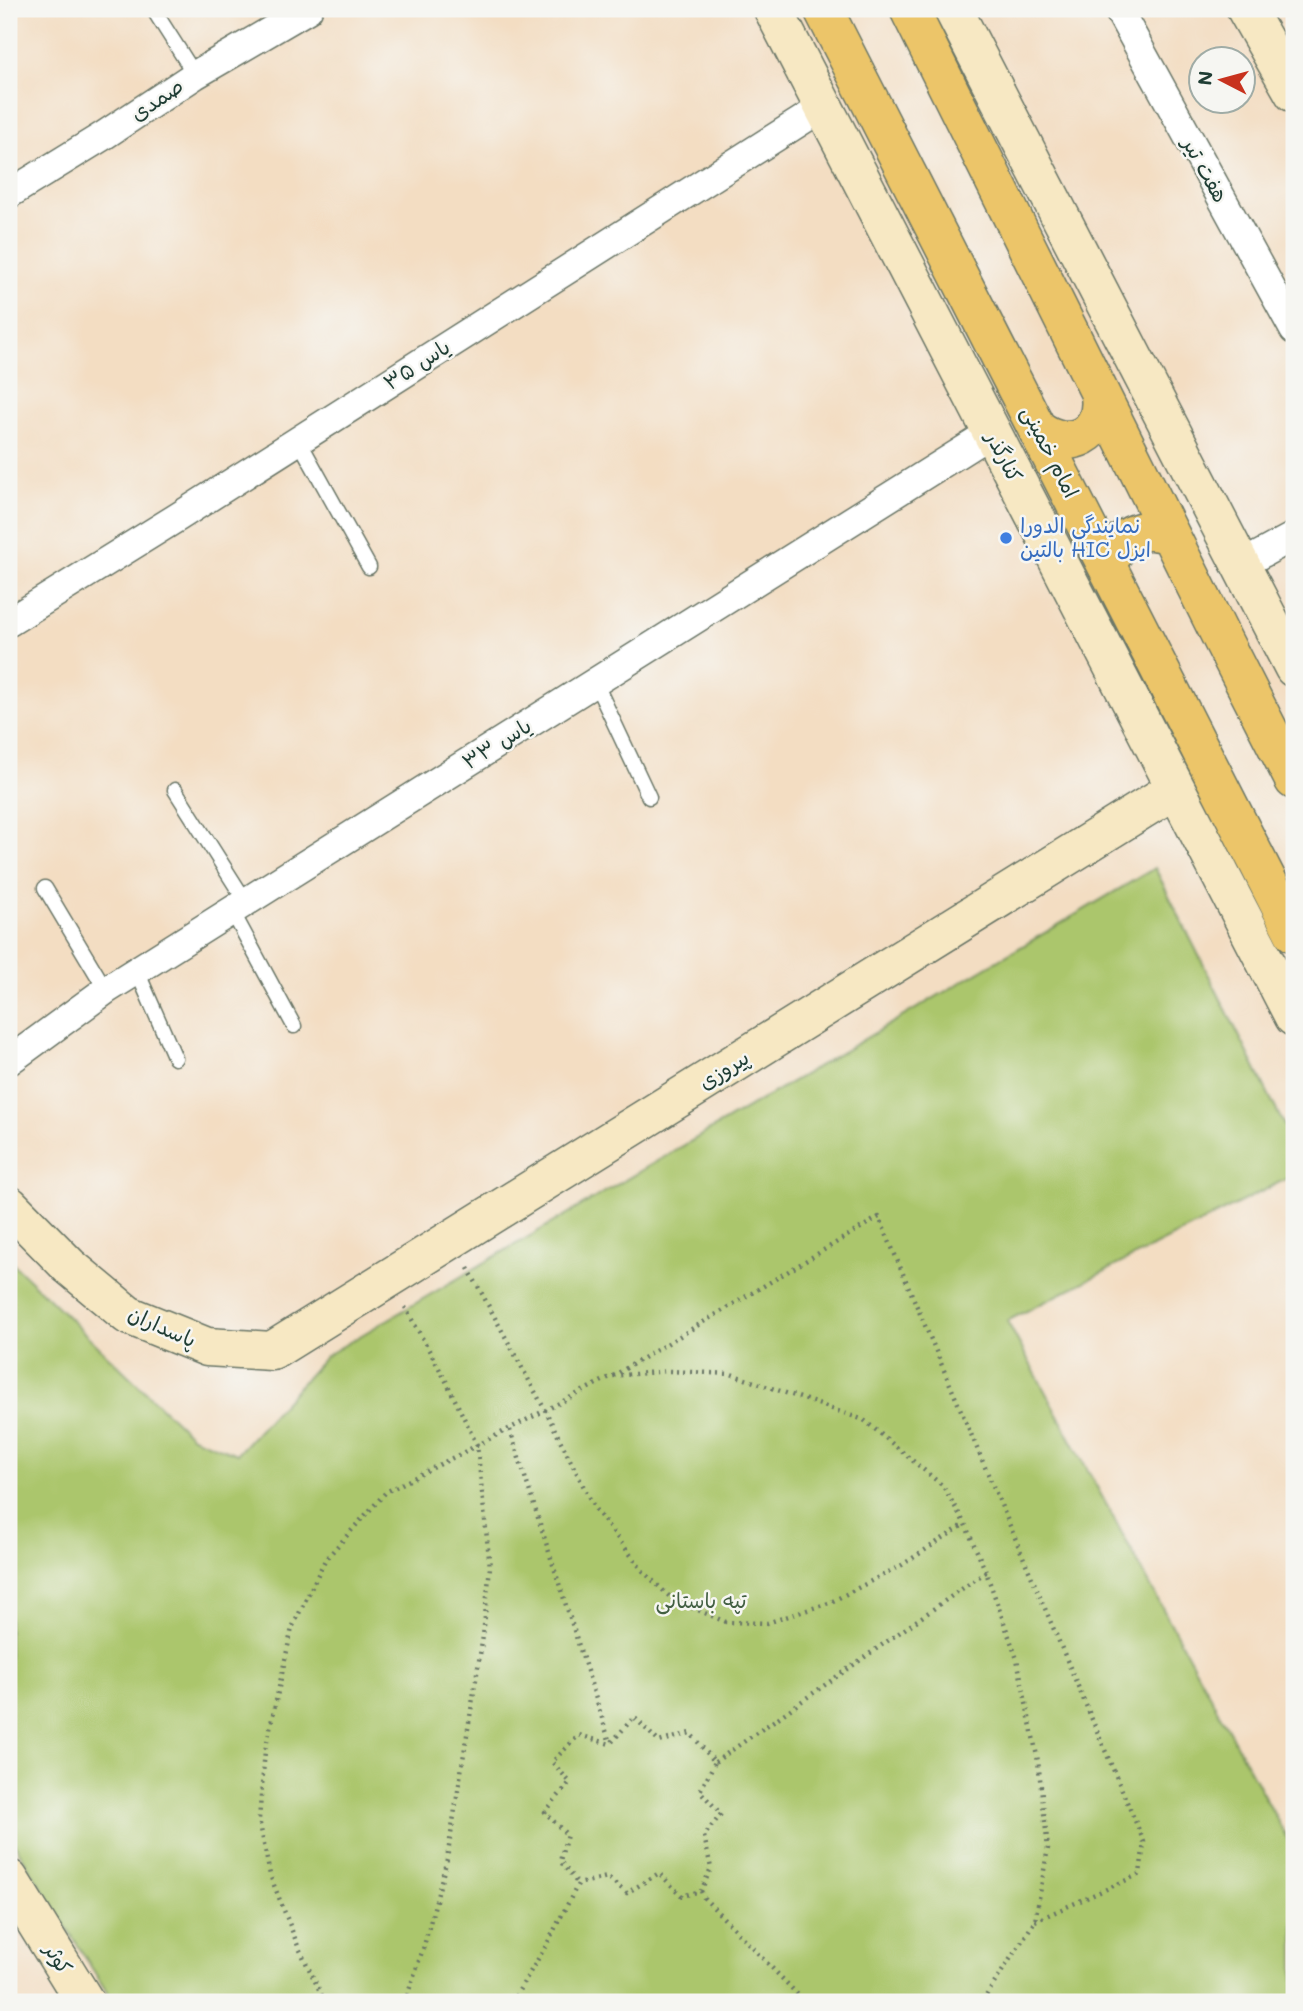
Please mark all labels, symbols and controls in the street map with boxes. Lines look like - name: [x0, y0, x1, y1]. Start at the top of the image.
- north arrow: [1188, 46, 1258, 116]
- text: N: [1191, 70, 1218, 87]
- street label: صمدی: [124, 71, 188, 126]
- street label: هفت تیر: [1176, 130, 1235, 207]
- street label: یاس ۳۵: [378, 332, 455, 395]
- street label: امام خمینی: [1013, 401, 1086, 504]
- street label: کنارگذر: [980, 425, 1030, 486]
- place label: نمایندگی الدورا بالتین HIC ایزل: [1020, 511, 1151, 563]
- marker: نمایندگی الدورا بالتین HIC ایزل: [998, 530, 1014, 546]
- street label: یاس ۳۳: [457, 711, 536, 774]
- street label: پیروزی: [693, 1043, 754, 1096]
- street label: پاسداران: [124, 1299, 201, 1353]
- park label: تپه باستانی: [655, 1586, 748, 1615]
- street label: کوثر: [37, 1936, 79, 1979]

